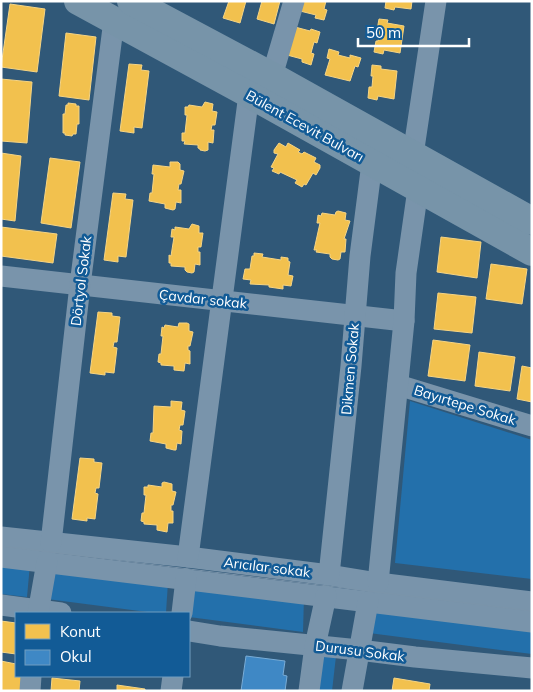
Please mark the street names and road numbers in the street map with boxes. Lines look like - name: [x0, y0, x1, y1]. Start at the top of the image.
- street label: Bülent Ecevit Bulvarı: [243, 86, 367, 166]
- street label: Dörtyol Sokak: [67, 234, 96, 327]
- street label: Çavdar sokak: [158, 285, 249, 313]
- street label: Dikmen Sokak: [337, 321, 363, 416]
- street label: Bayırtepe Sokak: [412, 381, 519, 429]
- street label: Arıcılar sokak: [223, 553, 312, 581]
- street label: Durusu Sokak: [314, 637, 406, 666]

